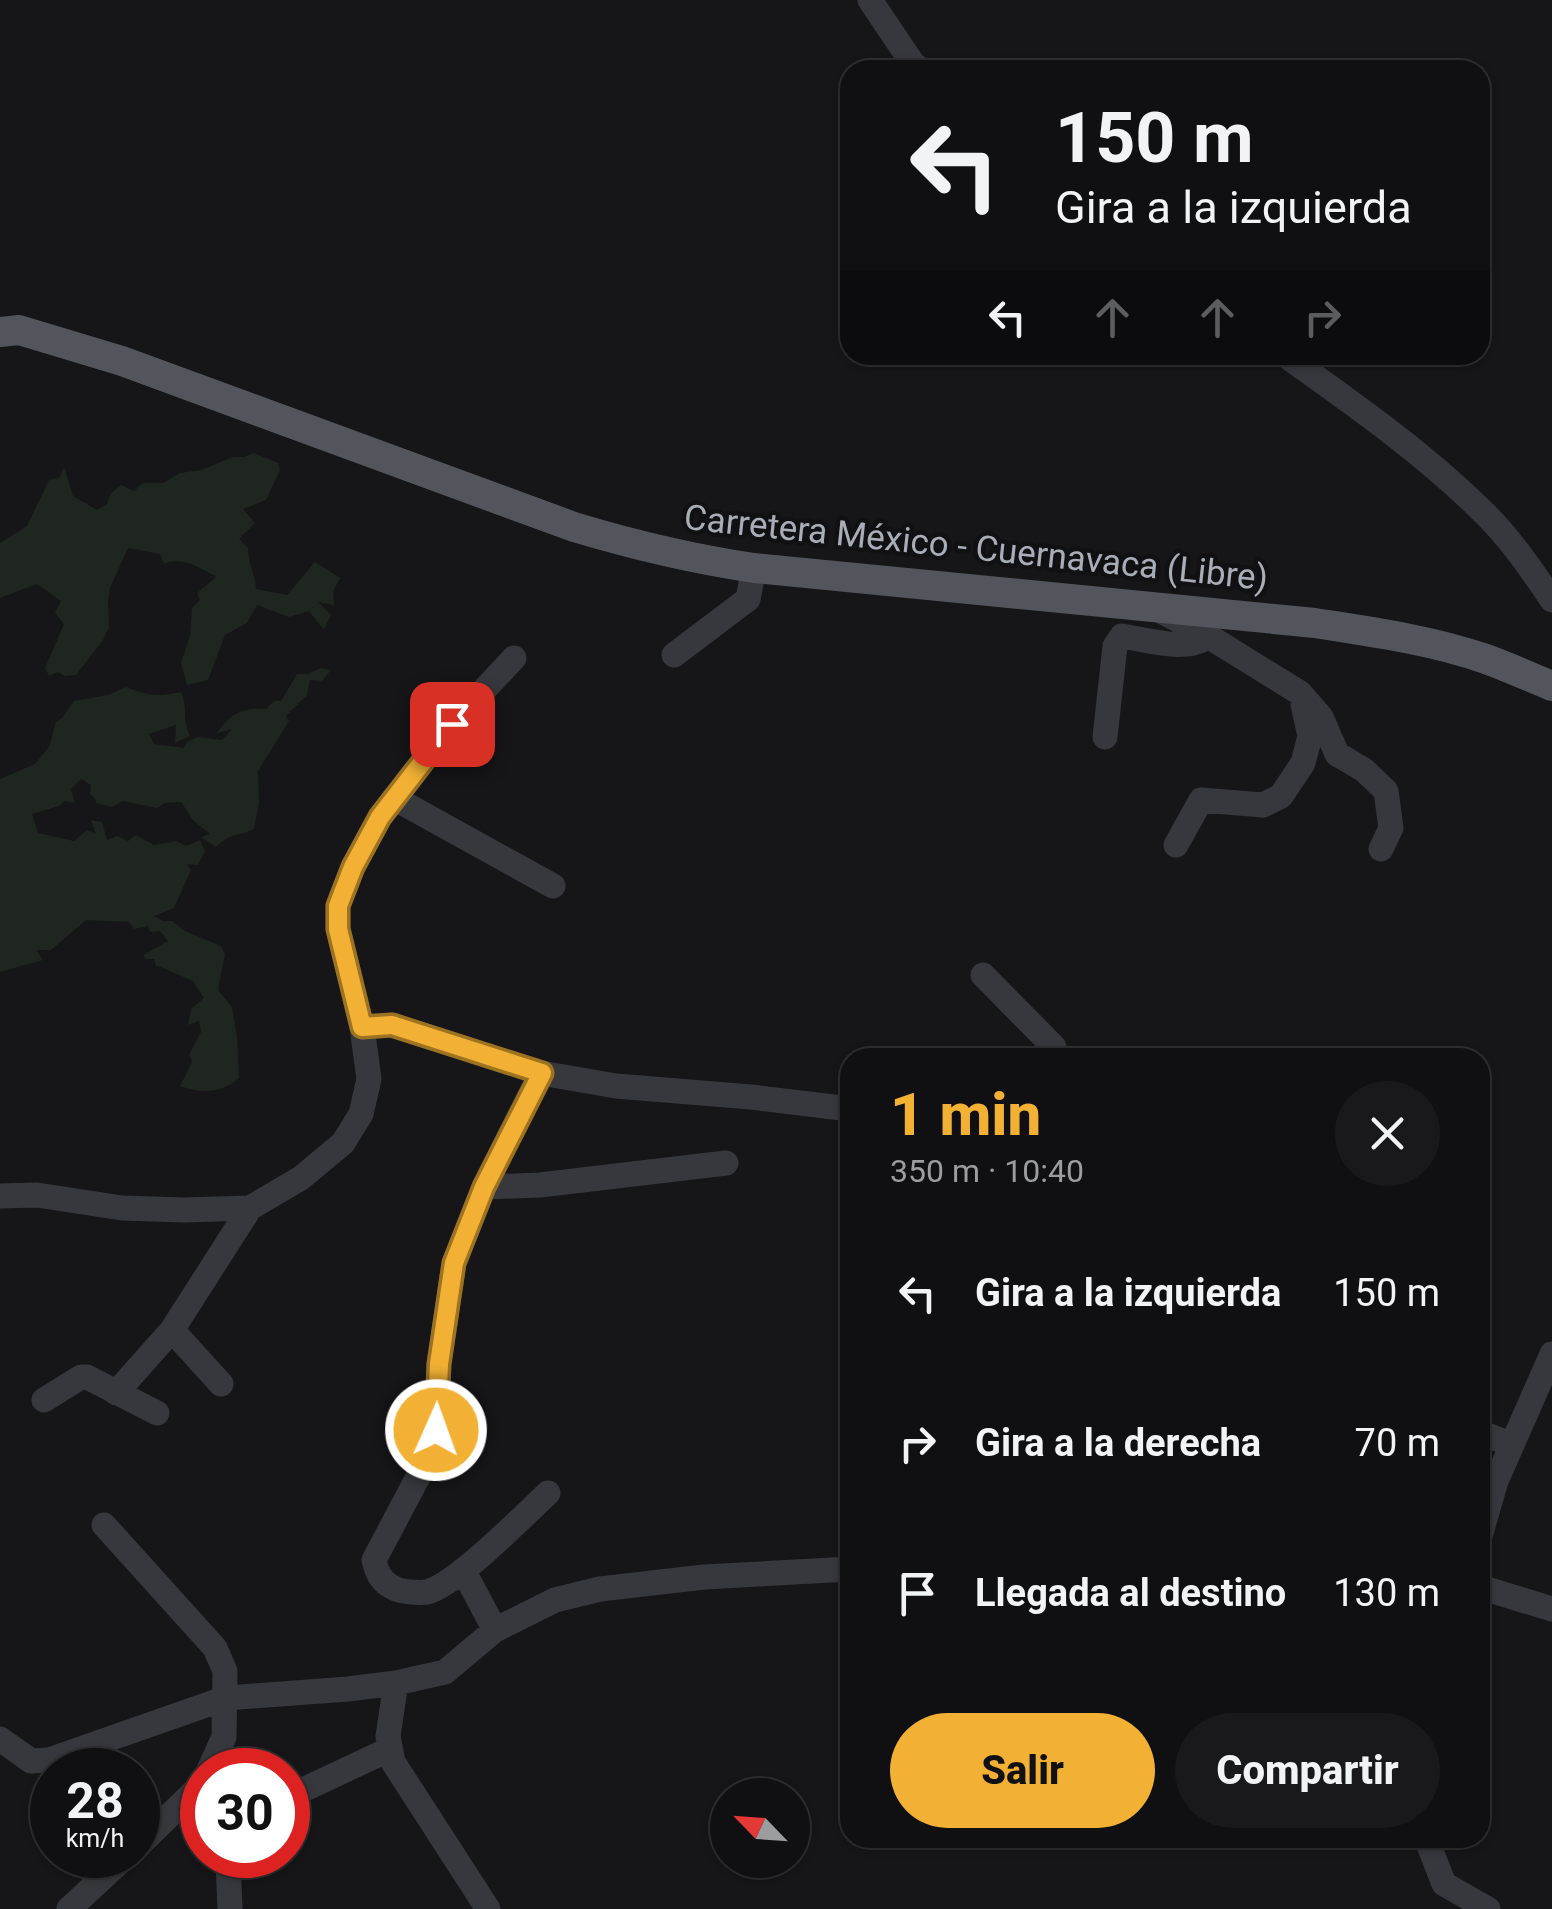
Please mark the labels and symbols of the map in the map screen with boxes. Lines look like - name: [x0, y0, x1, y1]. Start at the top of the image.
- street label: Carretera México - Cuernavaca (Libre): [682, 497, 1270, 599]
- pin: [410, 682, 495, 767]
- position arrow: [384, 1378, 488, 1482]
- speed limit sign: 30: [180, 1748, 310, 1878]
- north arrow: [710, 1778, 810, 1878]

